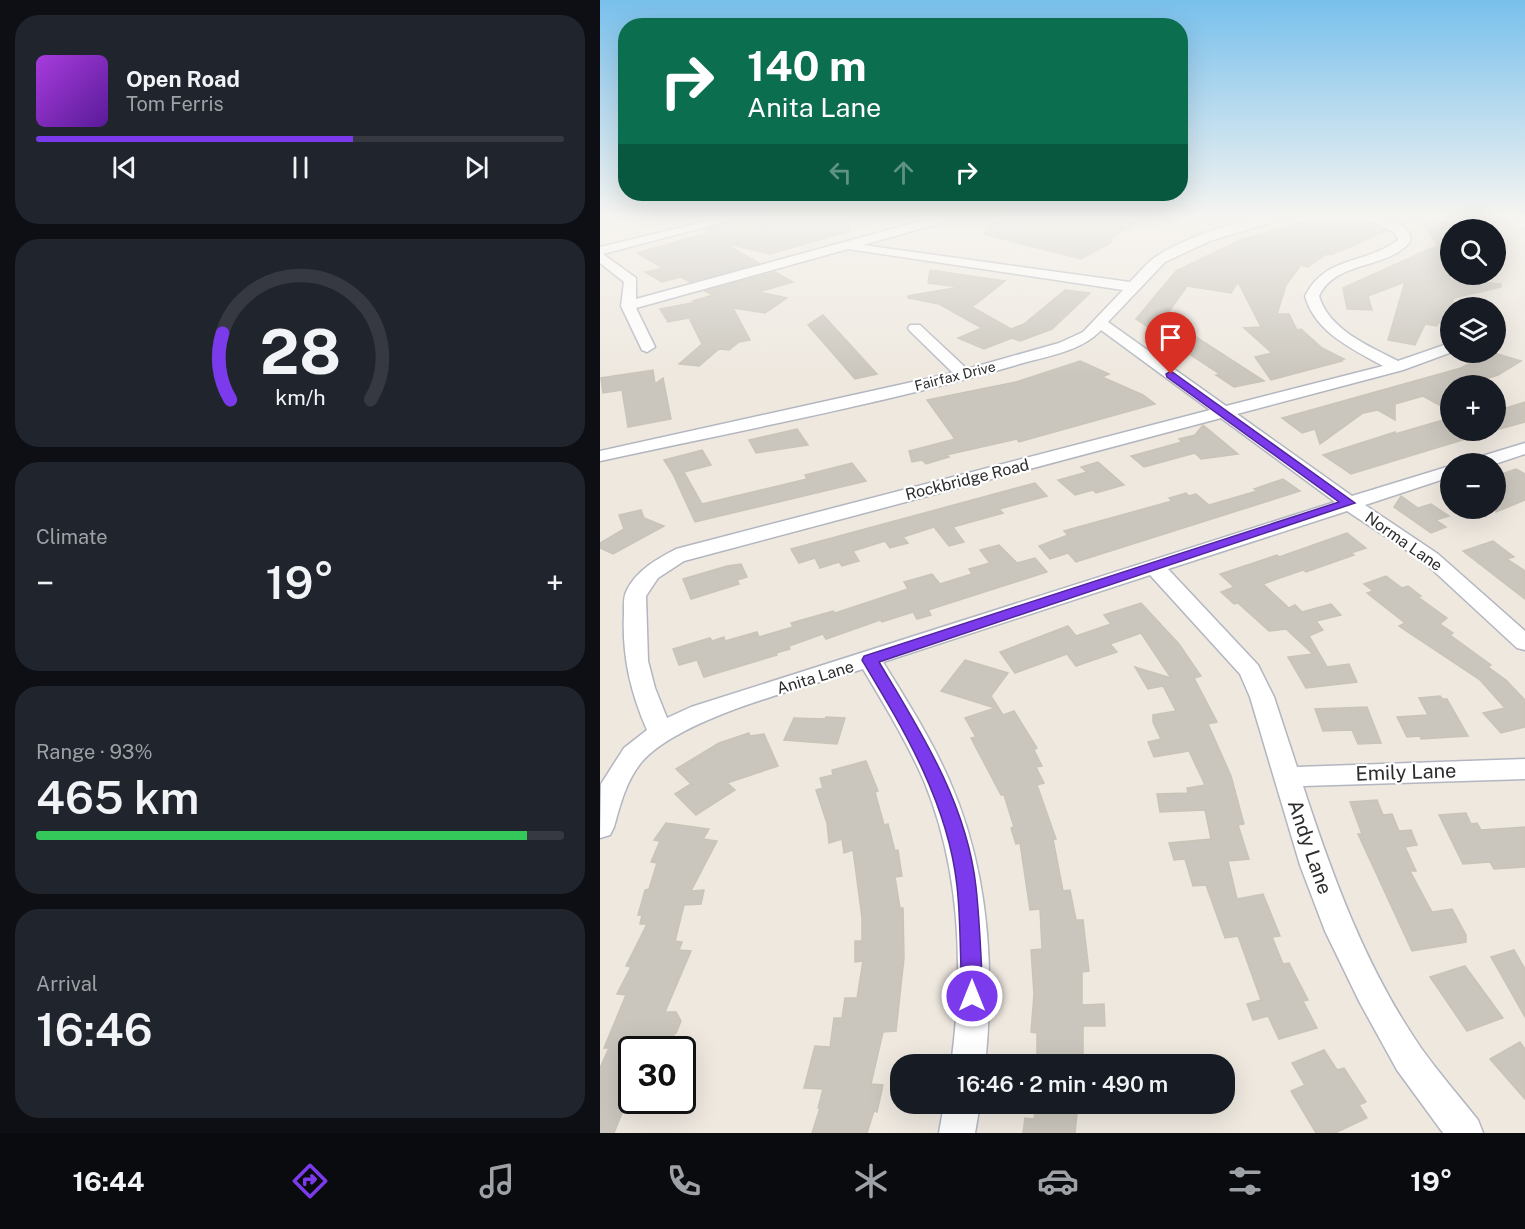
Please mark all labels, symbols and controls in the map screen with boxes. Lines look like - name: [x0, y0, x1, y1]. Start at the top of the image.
- text: 140 m: [747, 41, 867, 90]
- icon: right: [648, 42, 726, 120]
- text: Open Road: [126, 66, 240, 92]
- text: Anita Lane: [747, 91, 881, 123]
- text: Tom Ferris: [126, 92, 224, 116]
- icon: previous: [108, 151, 141, 184]
- icon: pause: [284, 151, 317, 184]
- icon: next: [460, 151, 493, 184]
- icon: left: [824, 156, 857, 189]
- icon: ahead: [887, 156, 920, 189]
- icon: right: [950, 156, 983, 189]
- map controls: [1440, 219, 1506, 519]
- button: search: [1440, 219, 1506, 285]
- button: layers: [1440, 297, 1506, 363]
- pin: [1145, 312, 1196, 374]
- text: 28: [259, 315, 341, 388]
- icon: arrive: [1154, 321, 1187, 354]
- street label: Fairfax Drive: [913, 358, 997, 394]
- button: +: [1440, 375, 1506, 441]
- text: km/h: [275, 385, 325, 410]
- button: −: [1440, 453, 1506, 519]
- street label: Rockbridge Road: [903, 455, 1031, 504]
- street label: Norma Lane: [1361, 508, 1446, 575]
- text: Climate: [36, 525, 108, 549]
- text: 19°: [266, 556, 334, 609]
- text: −: [36, 564, 54, 602]
- text: +: [546, 564, 564, 602]
- street label: Anita Lane: [774, 657, 856, 698]
- text: Range · 93%: [36, 740, 152, 764]
- street label: Emily Lane: [1355, 758, 1457, 786]
- text: 465 km: [36, 771, 199, 824]
- street label: Andy Lane: [1283, 797, 1337, 897]
- position arrow: [940, 964, 1004, 1028]
- text: Arrival: [36, 972, 98, 996]
- text: 16:46: [36, 1003, 153, 1056]
- speed limit sign: 30: [618, 1036, 696, 1114]
- text: 16:46 · 2 min · 490 m: [957, 1071, 1168, 1097]
- icon: directions: [289, 1160, 331, 1202]
- icon: music: [476, 1160, 518, 1202]
- icon: phone: [663, 1160, 705, 1202]
- icon: climate: [850, 1160, 892, 1202]
- icon: car: [1037, 1160, 1079, 1202]
- icon: filters: [1224, 1160, 1266, 1202]
- text: 16:44: [72, 1165, 144, 1197]
- text: 19°: [1410, 1165, 1453, 1197]

